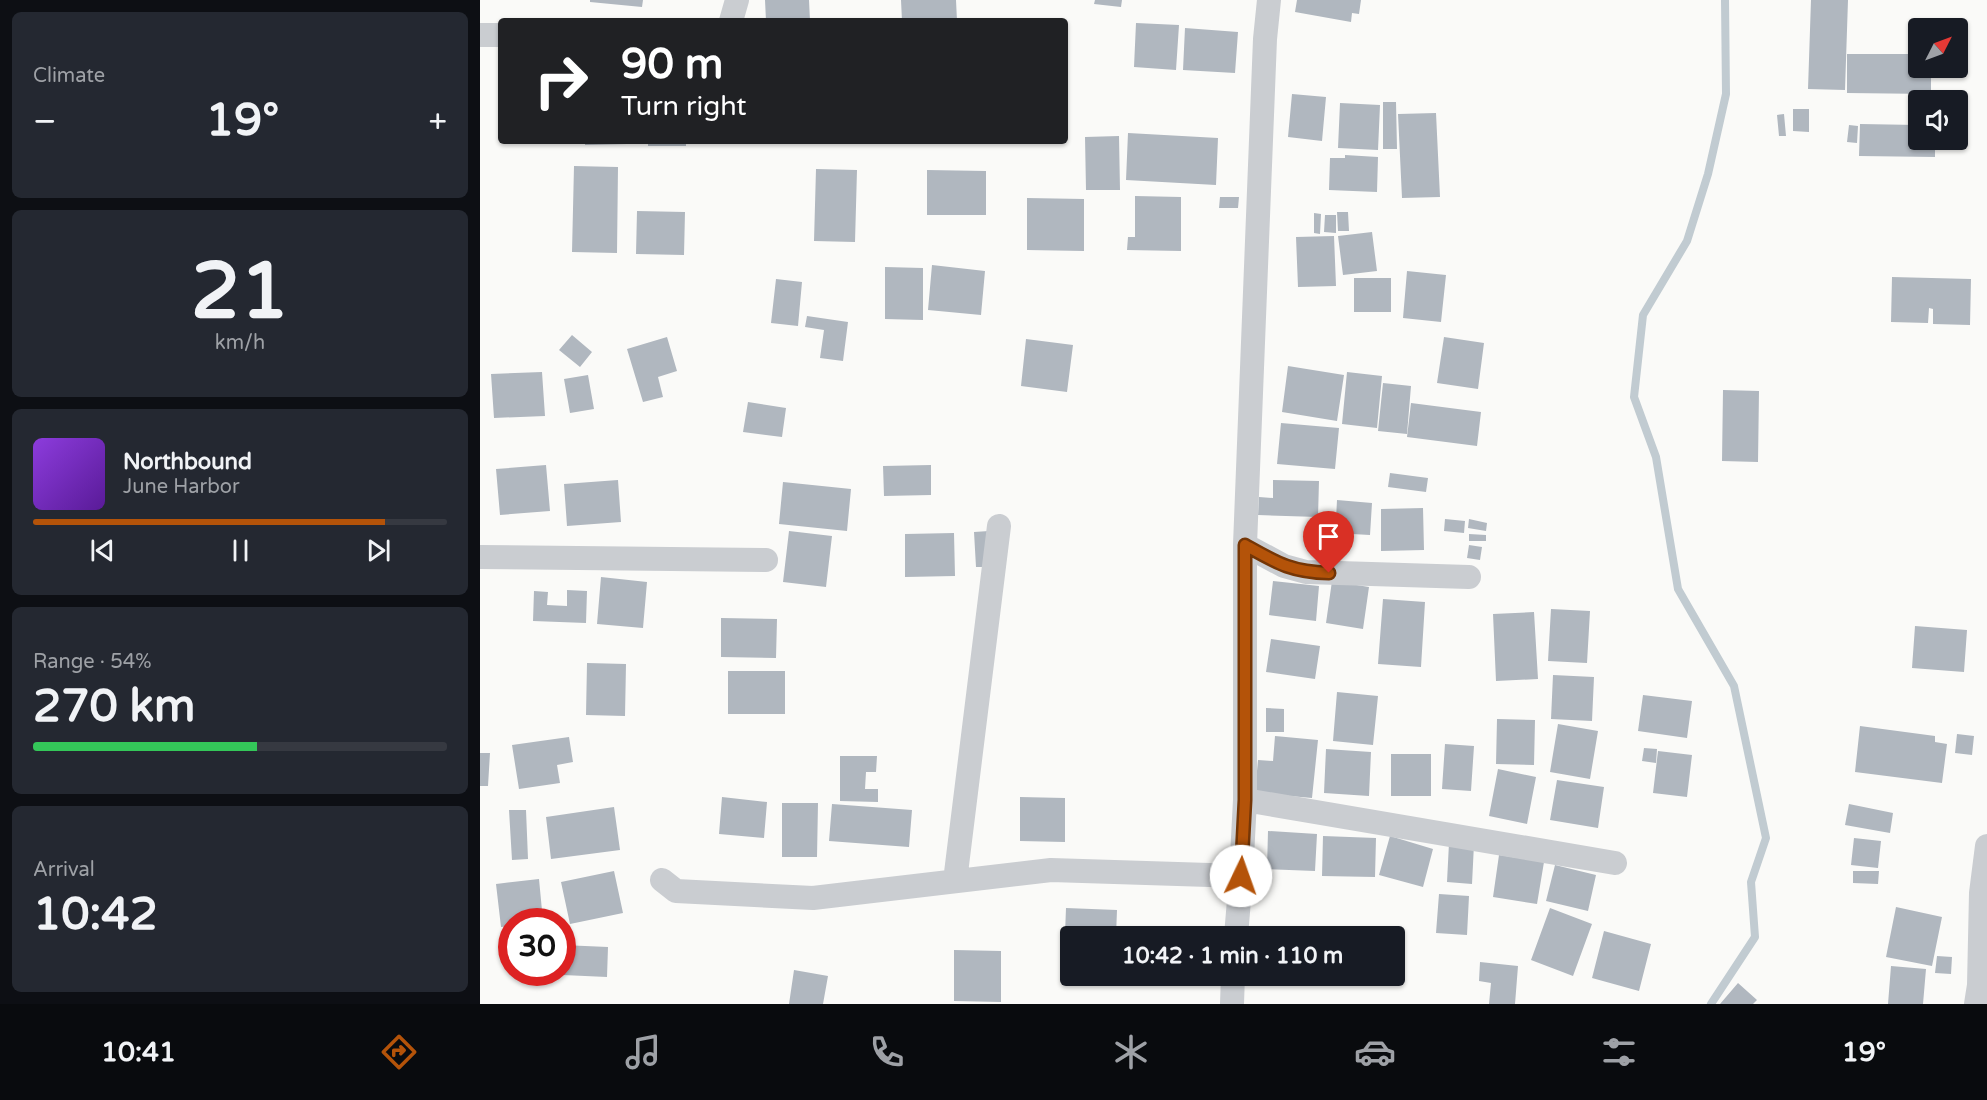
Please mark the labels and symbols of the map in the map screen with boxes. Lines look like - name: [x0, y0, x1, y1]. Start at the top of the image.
- north arrow: [1908, 18, 1968, 78]
- pin: [1303, 511, 1354, 573]
- position arrow: [1209, 844, 1273, 908]
- speed limit sign: 30: [498, 908, 576, 986]

